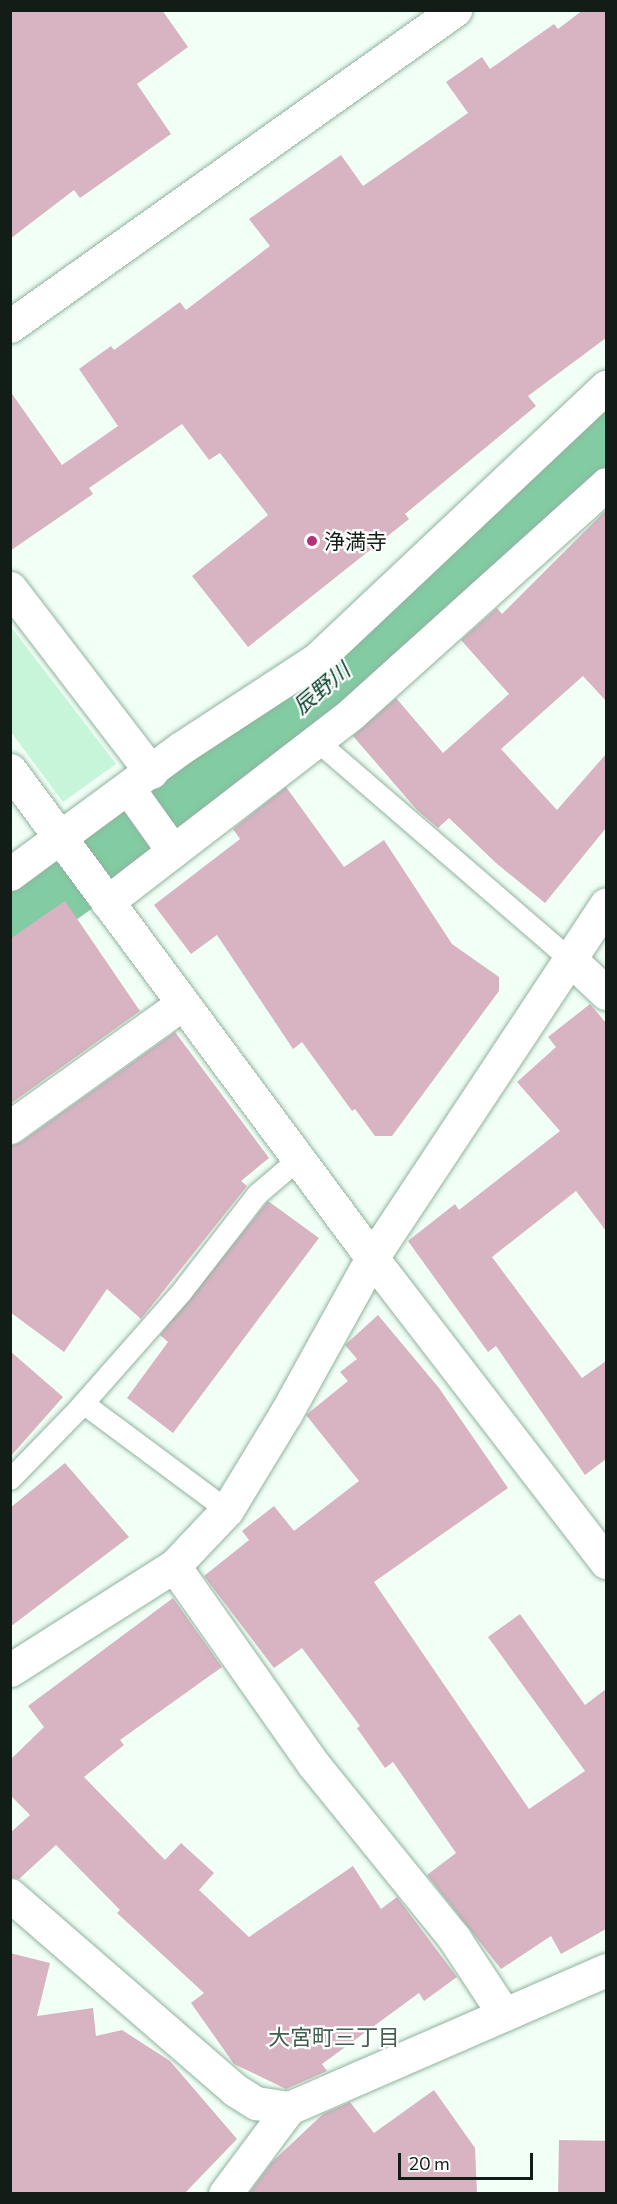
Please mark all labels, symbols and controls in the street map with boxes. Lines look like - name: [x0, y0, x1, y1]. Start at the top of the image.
- place label: 浄満寺: [324, 528, 387, 554]
- marker: 浄満寺: [305, 534, 319, 548]
- water label: 辰野川: [287, 657, 355, 719]
- district label: 大宮町三丁目: [268, 2024, 400, 2050]
- scale bar: [401, 2141, 536, 2179]
- text: 20 m: [409, 2152, 450, 2174]

